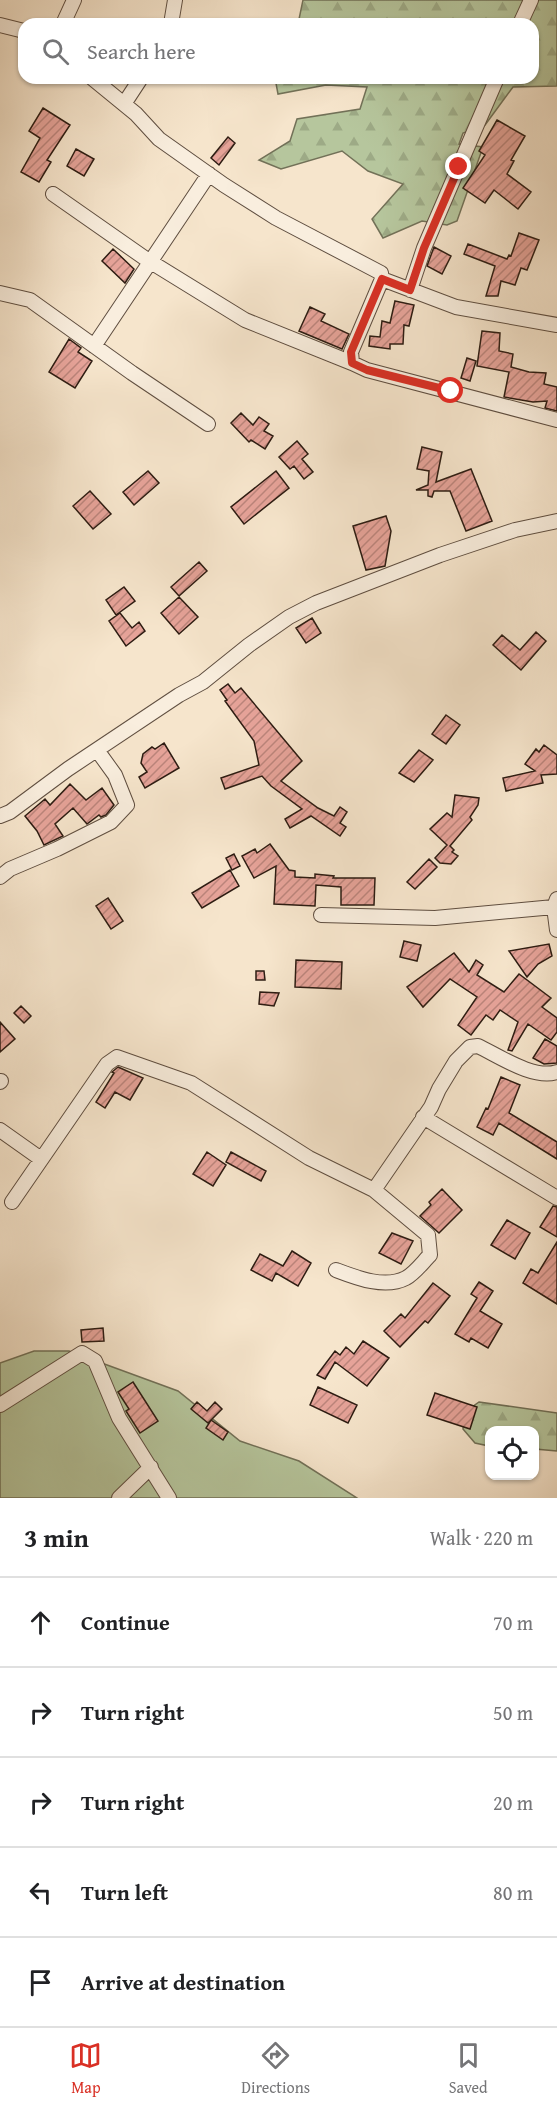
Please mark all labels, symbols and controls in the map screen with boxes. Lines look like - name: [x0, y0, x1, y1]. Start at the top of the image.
- search box: [18, 18, 539, 84]
- icon: search: [39, 35, 72, 68]
- text: Search here: [87, 35, 196, 67]
- route end: [445, 153, 471, 179]
- route start: [437, 377, 463, 403]
- map controls: [485, 1426, 539, 1480]
- button: locate: [485, 1426, 539, 1480]
- text: 3 min: [24, 1518, 89, 1557]
- text: Walk · 220 m: [430, 1523, 533, 1552]
- icon: ahead: [24, 1606, 57, 1639]
- text: Continue: [81, 1606, 170, 1638]
- text: 70 m: [493, 1608, 533, 1637]
- icon: right: [24, 1696, 57, 1729]
- text: Turn right: [81, 1696, 184, 1728]
- text: 50 m: [493, 1698, 533, 1727]
- icon: right: [24, 1786, 57, 1819]
- text: Turn right: [81, 1786, 184, 1818]
- text: 20 m: [493, 1788, 533, 1817]
- icon: left: [24, 1876, 57, 1909]
- text: Turn left: [81, 1876, 168, 1908]
- text: 80 m: [493, 1878, 533, 1907]
- icon: arrive: [24, 1966, 57, 1999]
- text: Arrive at destination: [81, 1966, 285, 1998]
- tab: Map: [69, 2039, 102, 2099]
- tab: Directions: [241, 2039, 310, 2099]
- tab: Saved: [449, 2039, 488, 2099]

